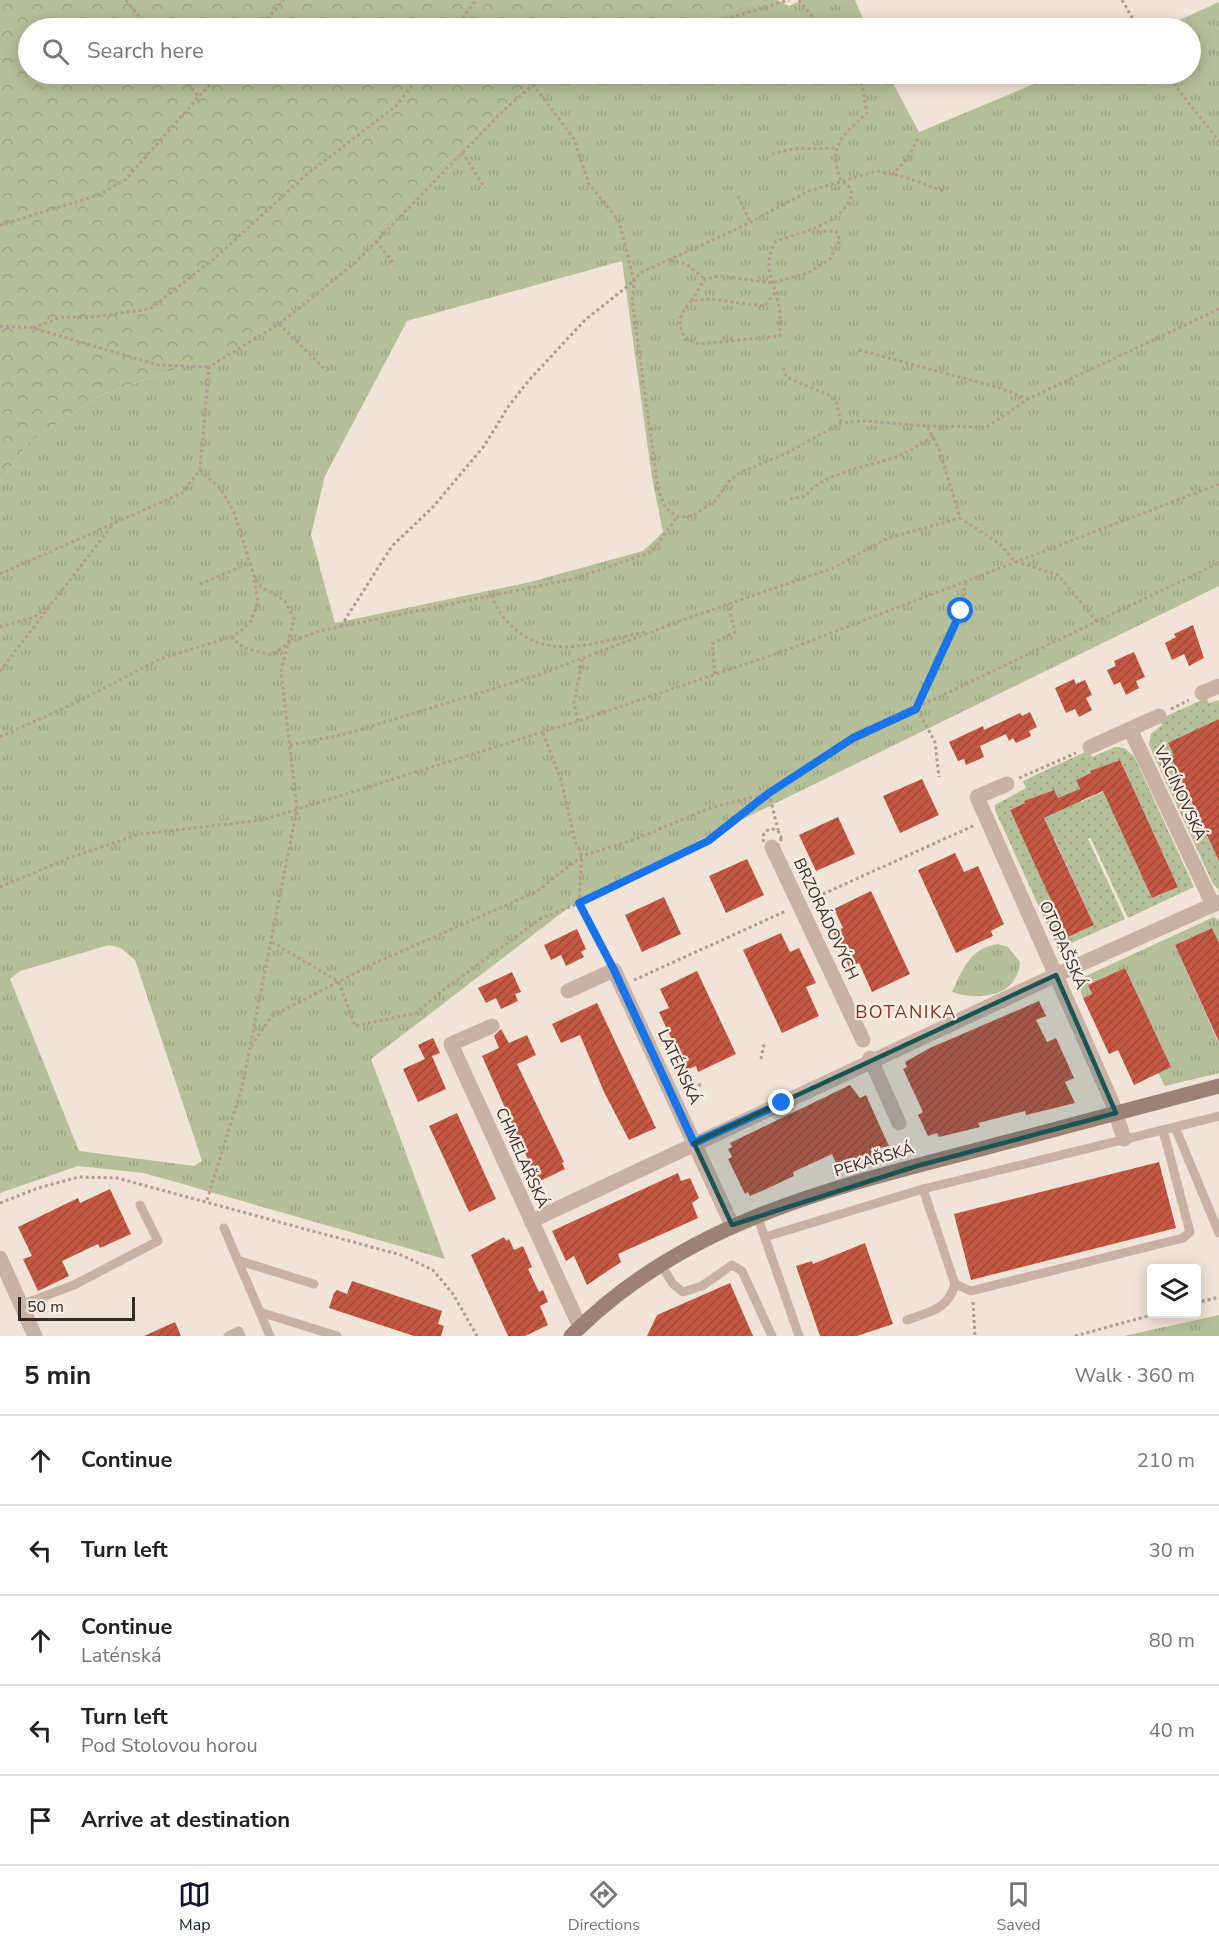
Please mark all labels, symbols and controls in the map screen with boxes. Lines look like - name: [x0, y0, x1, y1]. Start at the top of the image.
- search box: [18, 18, 1201, 84]
- icon: search: [39, 35, 72, 68]
- text: Search here: [87, 36, 204, 66]
- route start: [947, 597, 973, 623]
- street label: VACÍNOVSKÁ: [1148, 741, 1212, 844]
- street label: BRZORÁDOVÝCH: [788, 855, 864, 983]
- street label: OTOPAŠSKÁ: [1034, 897, 1092, 993]
- district label: BOTANIKA: [855, 1000, 957, 1024]
- street label: LATÉNSKÁ: [652, 1026, 706, 1109]
- route end: [768, 1089, 794, 1115]
- street label: CHMELAŘSKÁ: [490, 1104, 554, 1212]
- street label: PEKAŘSKÁ: [831, 1137, 917, 1183]
- map controls: [1147, 1264, 1201, 1318]
- button: layers: [1147, 1264, 1201, 1318]
- scale bar: [18, 1294, 135, 1322]
- text: 50 m: [27, 1296, 64, 1318]
- text: 5 min: [24, 1358, 91, 1393]
- text: Walk · 360 m: [1075, 1362, 1195, 1389]
- icon: ahead: [24, 1444, 57, 1477]
- text: Continue: [81, 1445, 172, 1475]
- text: 210 m: [1137, 1447, 1195, 1474]
- icon: left: [24, 1534, 57, 1567]
- text: Turn left: [81, 1535, 168, 1565]
- text: 30 m: [1149, 1537, 1195, 1564]
- text: Continue: [81, 1612, 172, 1642]
- icon: ahead: [24, 1624, 57, 1657]
- text: 80 m: [1149, 1627, 1195, 1654]
- text: Laténská: [81, 1642, 161, 1669]
- text: Turn left: [81, 1702, 168, 1732]
- icon: left: [24, 1714, 57, 1747]
- text: 40 m: [1149, 1717, 1195, 1744]
- text: Pod Stolovou horou: [81, 1732, 258, 1759]
- icon: arrive: [24, 1804, 57, 1837]
- text: Arrive at destination: [81, 1805, 290, 1835]
- tab: Map: [178, 1878, 211, 1936]
- tab: Directions: [568, 1878, 640, 1936]
- tab: Saved: [997, 1878, 1041, 1936]

